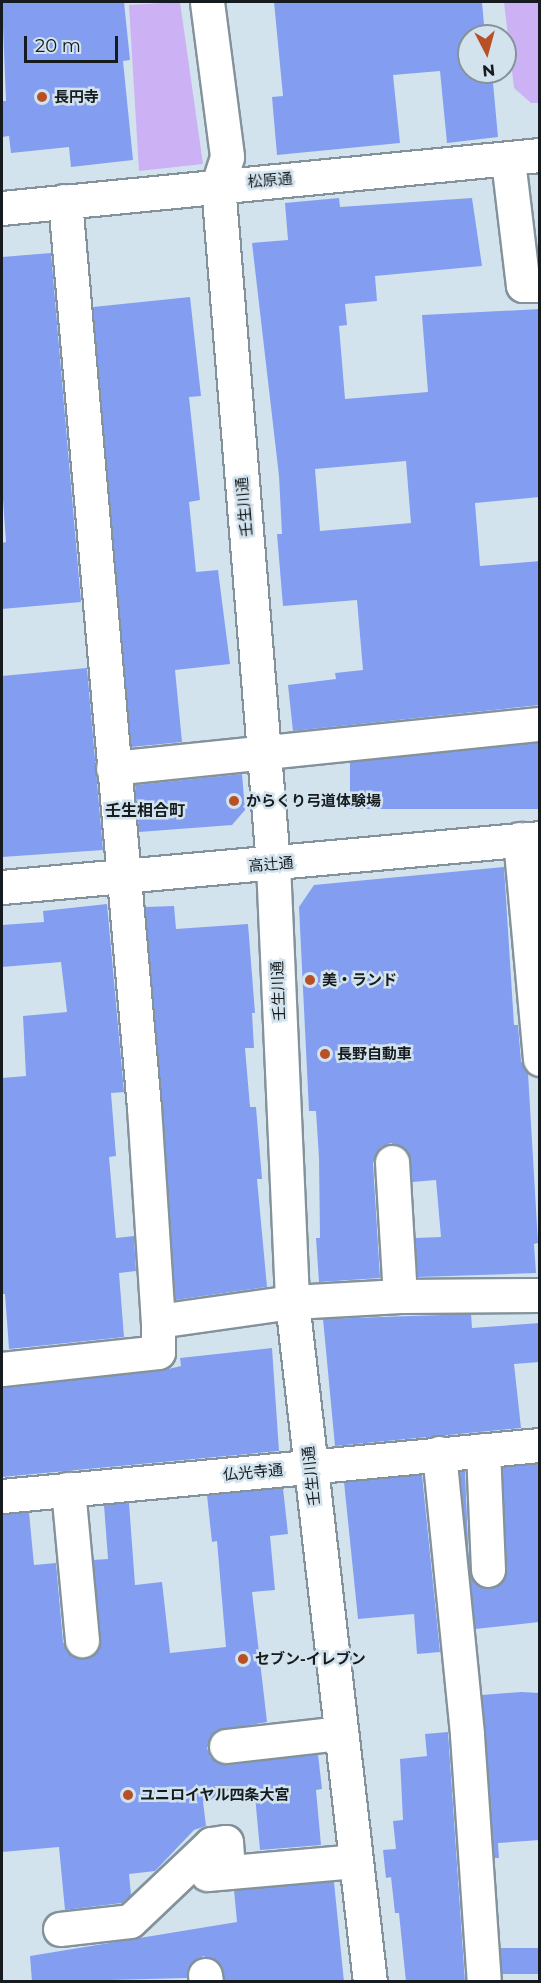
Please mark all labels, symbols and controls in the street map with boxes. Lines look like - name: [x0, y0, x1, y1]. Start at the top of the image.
- scale bar: [27, 24, 122, 62]
- north arrow: [457, 24, 517, 84]
- text: 20 m: [35, 35, 81, 57]
- text: N: [481, 60, 496, 81]
- place label: 長円寺: [54, 88, 99, 106]
- marker: 長円寺: [35, 90, 49, 104]
- street label: 松原通: [247, 169, 293, 191]
- street label: 壬生川通: [232, 476, 256, 538]
- place label: からくり弓道体験場: [246, 792, 381, 810]
- marker: からくり弓道体験場: [227, 794, 241, 808]
- district label: 壬生相合町: [105, 801, 185, 821]
- street label: 高辻通: [248, 853, 294, 875]
- street label: 壬生川通: [268, 961, 288, 1021]
- place label: 美・ランド: [322, 971, 397, 989]
- marker: 美・ランド: [303, 973, 317, 987]
- place label: 長野自動車: [337, 1045, 412, 1063]
- marker: 長野自動車: [318, 1047, 332, 1061]
- street label: 壬生川通: [299, 1445, 323, 1507]
- street label: 仏光寺通: [222, 1460, 284, 1484]
- place label: セブン-イレブン: [255, 1650, 366, 1668]
- marker: セブン-イレブン: [236, 1652, 250, 1666]
- place label: ユニロイヤル四条大宮: [140, 1786, 290, 1804]
- marker: ユニロイヤル四条大宮: [121, 1788, 135, 1802]

